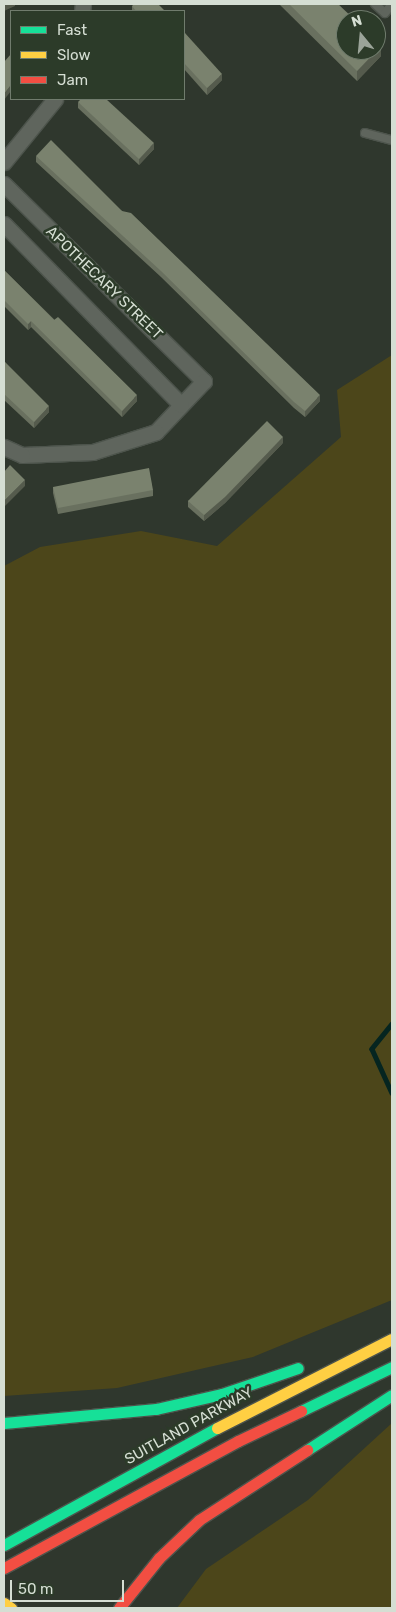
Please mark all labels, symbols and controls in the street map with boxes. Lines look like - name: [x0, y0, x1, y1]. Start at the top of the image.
- legend: [10, 10, 185, 100]
- north arrow: [336, 10, 386, 60]
- text: N: [349, 12, 364, 31]
- text: Fast: [57, 21, 87, 39]
- text: Slow: [57, 46, 90, 64]
- text: Jam: [57, 71, 88, 89]
- street label: APOTHECARY STREET: [42, 223, 166, 343]
- street label: SUITLAND PARKWAY: [122, 1383, 256, 1469]
- scale bar: [12, 1570, 126, 1602]
- text: 50 m: [18, 1580, 53, 1598]

